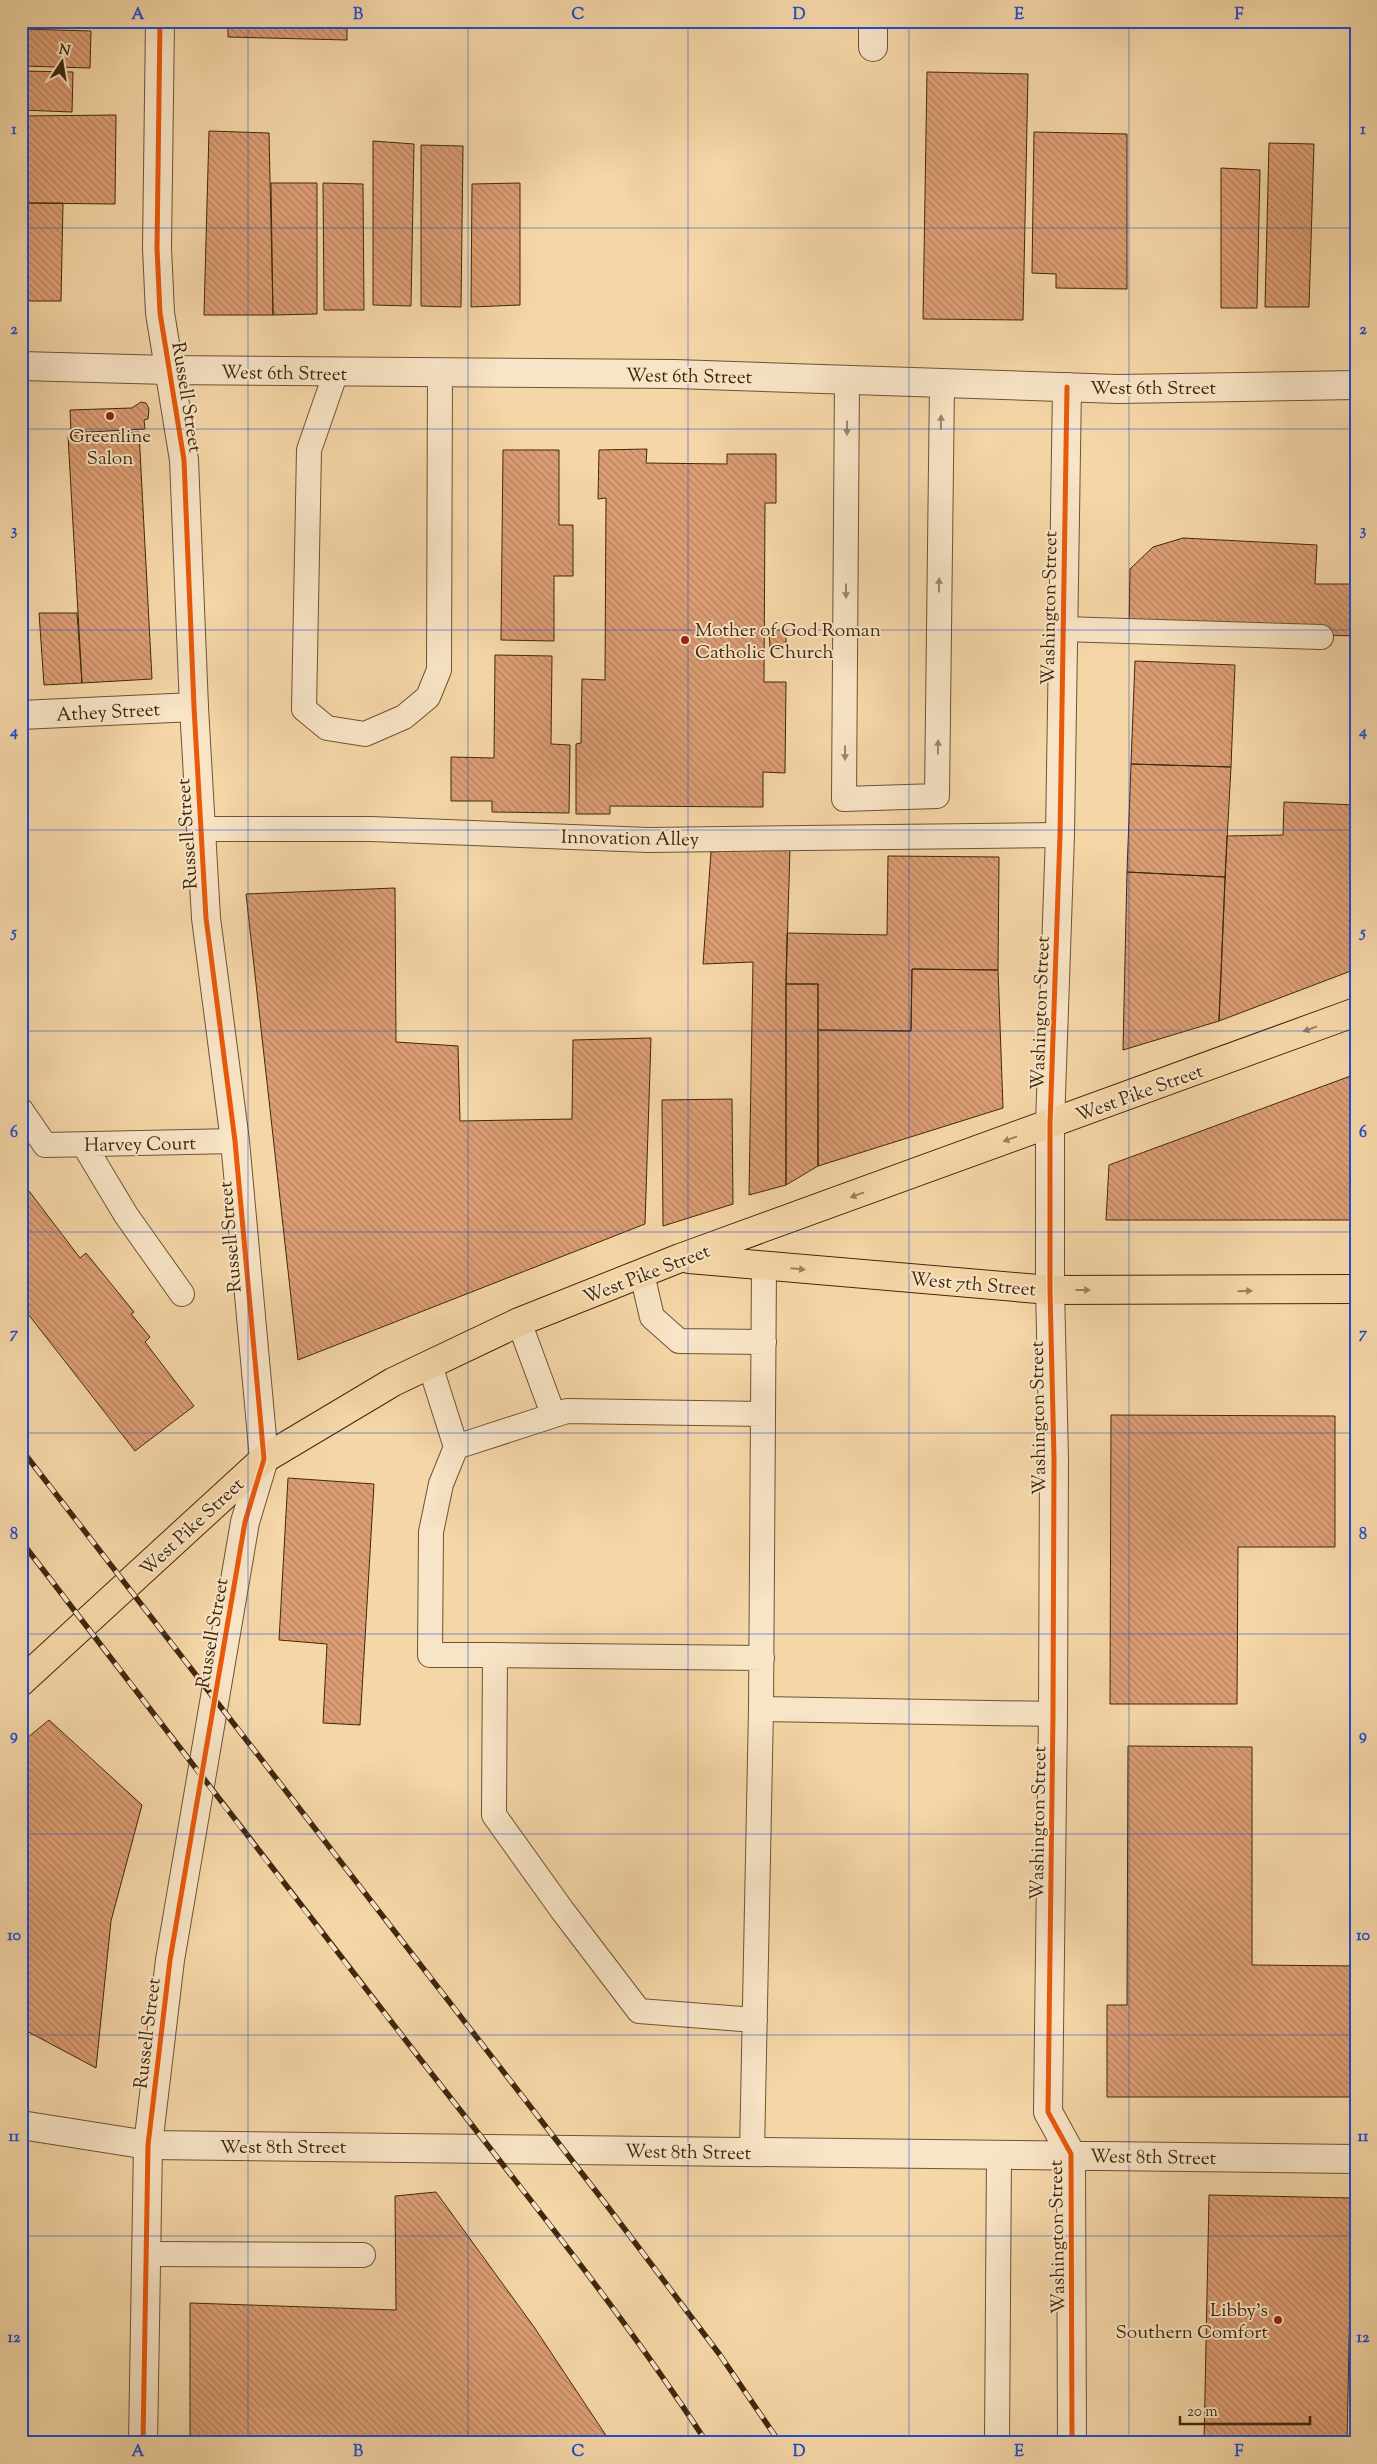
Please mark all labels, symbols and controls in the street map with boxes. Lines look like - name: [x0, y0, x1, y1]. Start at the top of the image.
- text: A: [132, 4, 145, 27]
- text: B: [353, 4, 363, 27]
- text: C: [572, 4, 585, 27]
- text: D: [793, 4, 806, 27]
- text: E: [1014, 4, 1024, 27]
- text: F: [1235, 4, 1244, 27]
- north arrow: [38, 38, 88, 88]
- text: N: [57, 40, 72, 62]
- text: 1: [11, 119, 17, 142]
- text: 1: [1360, 119, 1366, 142]
- text: 2: [10, 319, 18, 342]
- text: 2: [1359, 319, 1367, 342]
- street label: Russell Street: [163, 340, 208, 455]
- street label: West 6th Street: [221, 360, 348, 389]
- street label: West 6th Street: [626, 363, 753, 392]
- street label: West 6th Street: [1090, 376, 1217, 403]
- marker: Greenline Salon: [104, 410, 116, 422]
- one-way arrow: [937, 414, 945, 430]
- one-way arrow: [842, 421, 850, 437]
- place label: Greenline Salon: [69, 424, 151, 473]
- text: 3: [11, 520, 18, 543]
- text: 3: [1360, 520, 1367, 543]
- street label: Washington Street: [1036, 530, 1065, 685]
- one-way arrow: [936, 577, 944, 593]
- one-way arrow: [842, 583, 850, 599]
- place label: Mother of God Roman Catholic Church: [695, 618, 881, 667]
- marker: Mother of God Roman Catholic Church: [679, 634, 691, 646]
- street label: Athey Street: [56, 697, 161, 730]
- text: 4: [9, 721, 18, 744]
- text: 4: [1358, 721, 1367, 744]
- one-way arrow: [934, 739, 942, 755]
- one-way arrow: [841, 746, 849, 762]
- street label: Russell Street: [171, 777, 206, 890]
- street label: Innovation Alley: [561, 825, 700, 854]
- text: 5: [9, 922, 17, 945]
- text: 5: [1358, 922, 1366, 945]
- street label: Washington Street: [1025, 935, 1058, 1091]
- one-way arrow: [1302, 1025, 1317, 1033]
- street label: West Pike Street: [1072, 1059, 1208, 1130]
- text: 6: [10, 1122, 18, 1145]
- text: 6: [1359, 1122, 1367, 1145]
- street label: Harvey Court: [84, 1131, 197, 1160]
- one-way arrow: [1002, 1136, 1017, 1143]
- street label: Russell Street: [213, 1180, 250, 1293]
- one-way arrow: [849, 1191, 864, 1199]
- street label: West Pike Street: [580, 1239, 715, 1312]
- one-way arrow: [791, 1265, 807, 1273]
- street label: West 7th Street: [909, 1267, 1037, 1304]
- one-way arrow: [1075, 1286, 1091, 1294]
- one-way arrow: [1237, 1286, 1253, 1294]
- text: 7: [10, 1323, 19, 1346]
- text: 7: [1359, 1323, 1368, 1346]
- street label: Washington Street: [1025, 1340, 1054, 1495]
- street label: West Pike Street: [135, 1472, 251, 1583]
- text: 8: [10, 1524, 18, 1547]
- text: 8: [1359, 1524, 1367, 1547]
- street label: Russell Street: [190, 1576, 237, 1691]
- text: 9: [10, 1725, 18, 1748]
- text: 9: [1359, 1725, 1367, 1748]
- street label: Washington Street: [1025, 1745, 1054, 1900]
- text: 10: [7, 1925, 21, 1948]
- text: 10: [1356, 1925, 1370, 1948]
- street label: Russell Street: [128, 1976, 169, 2090]
- text: 11: [9, 2126, 20, 2149]
- text: 11: [1358, 2126, 1369, 2149]
- street label: West 8th Street: [220, 2135, 347, 2162]
- street label: West 8th Street: [625, 2139, 752, 2168]
- street label: West 8th Street: [1090, 2144, 1217, 2173]
- street label: Washington Street: [1044, 2159, 1073, 2314]
- place label: Libby's Southern Comfort: [1116, 2298, 1268, 2347]
- marker: Libby's Southern Comfort: [1272, 2314, 1284, 2326]
- text: 12: [8, 2327, 21, 2350]
- text: 12: [1357, 2327, 1370, 2350]
- scale bar: [1180, 2394, 1310, 2426]
- text: 20 m: [1187, 2402, 1218, 2423]
- text: A: [132, 2441, 145, 2464]
- text: B: [353, 2441, 363, 2464]
- text: C: [572, 2441, 585, 2464]
- text: D: [793, 2441, 806, 2464]
- text: E: [1014, 2441, 1024, 2464]
- text: F: [1235, 2441, 1244, 2464]

